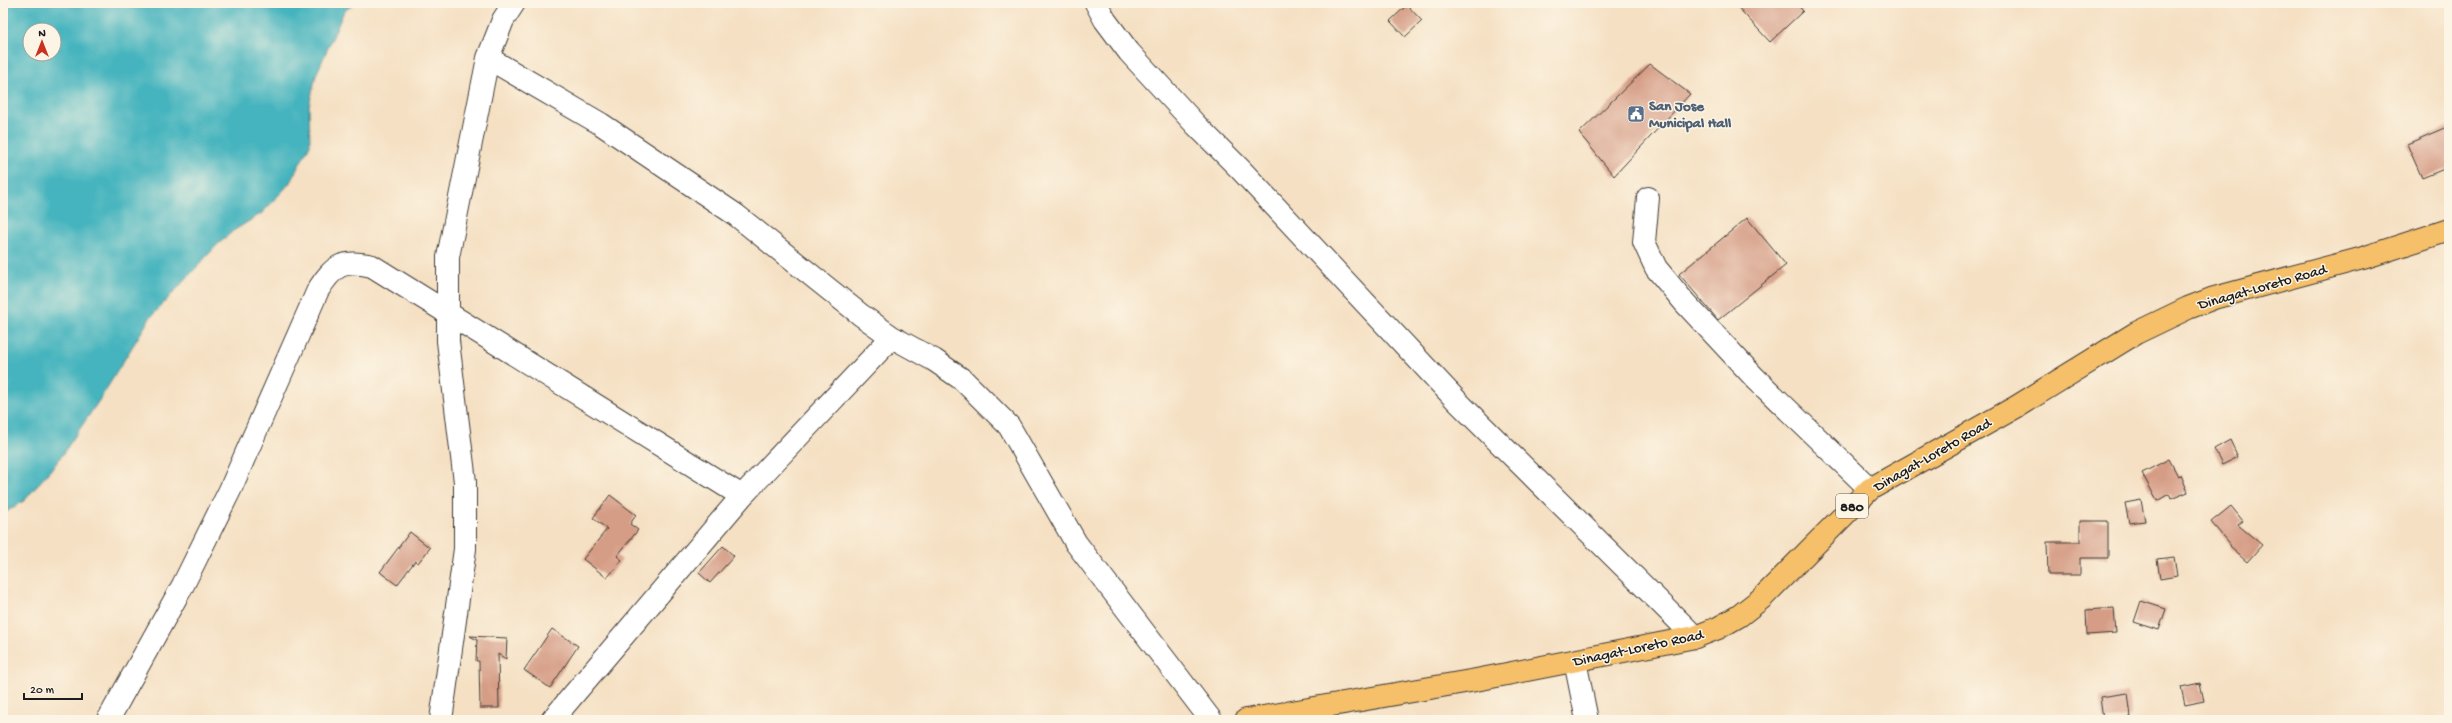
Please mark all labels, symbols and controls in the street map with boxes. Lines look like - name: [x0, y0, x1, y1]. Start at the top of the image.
- north arrow: [22, 22, 62, 62]
- text: N: [38, 28, 46, 40]
- place label: San Jose Municipal Hall: [1649, 98, 1732, 133]
- public building icon: San Jose Municipal Hall: [1626, 104, 1646, 124]
- street label: Dinagat-Loreto Road: [2195, 261, 2330, 315]
- street label: Dinagat-Loreto Road: [1870, 414, 1996, 497]
- road number: 880: [1836, 494, 1868, 518]
- street label: Dinagat-Loreto Road: [1571, 626, 1706, 672]
- scale bar: [24, 675, 82, 701]
- text: 20 m: [30, 684, 55, 698]

